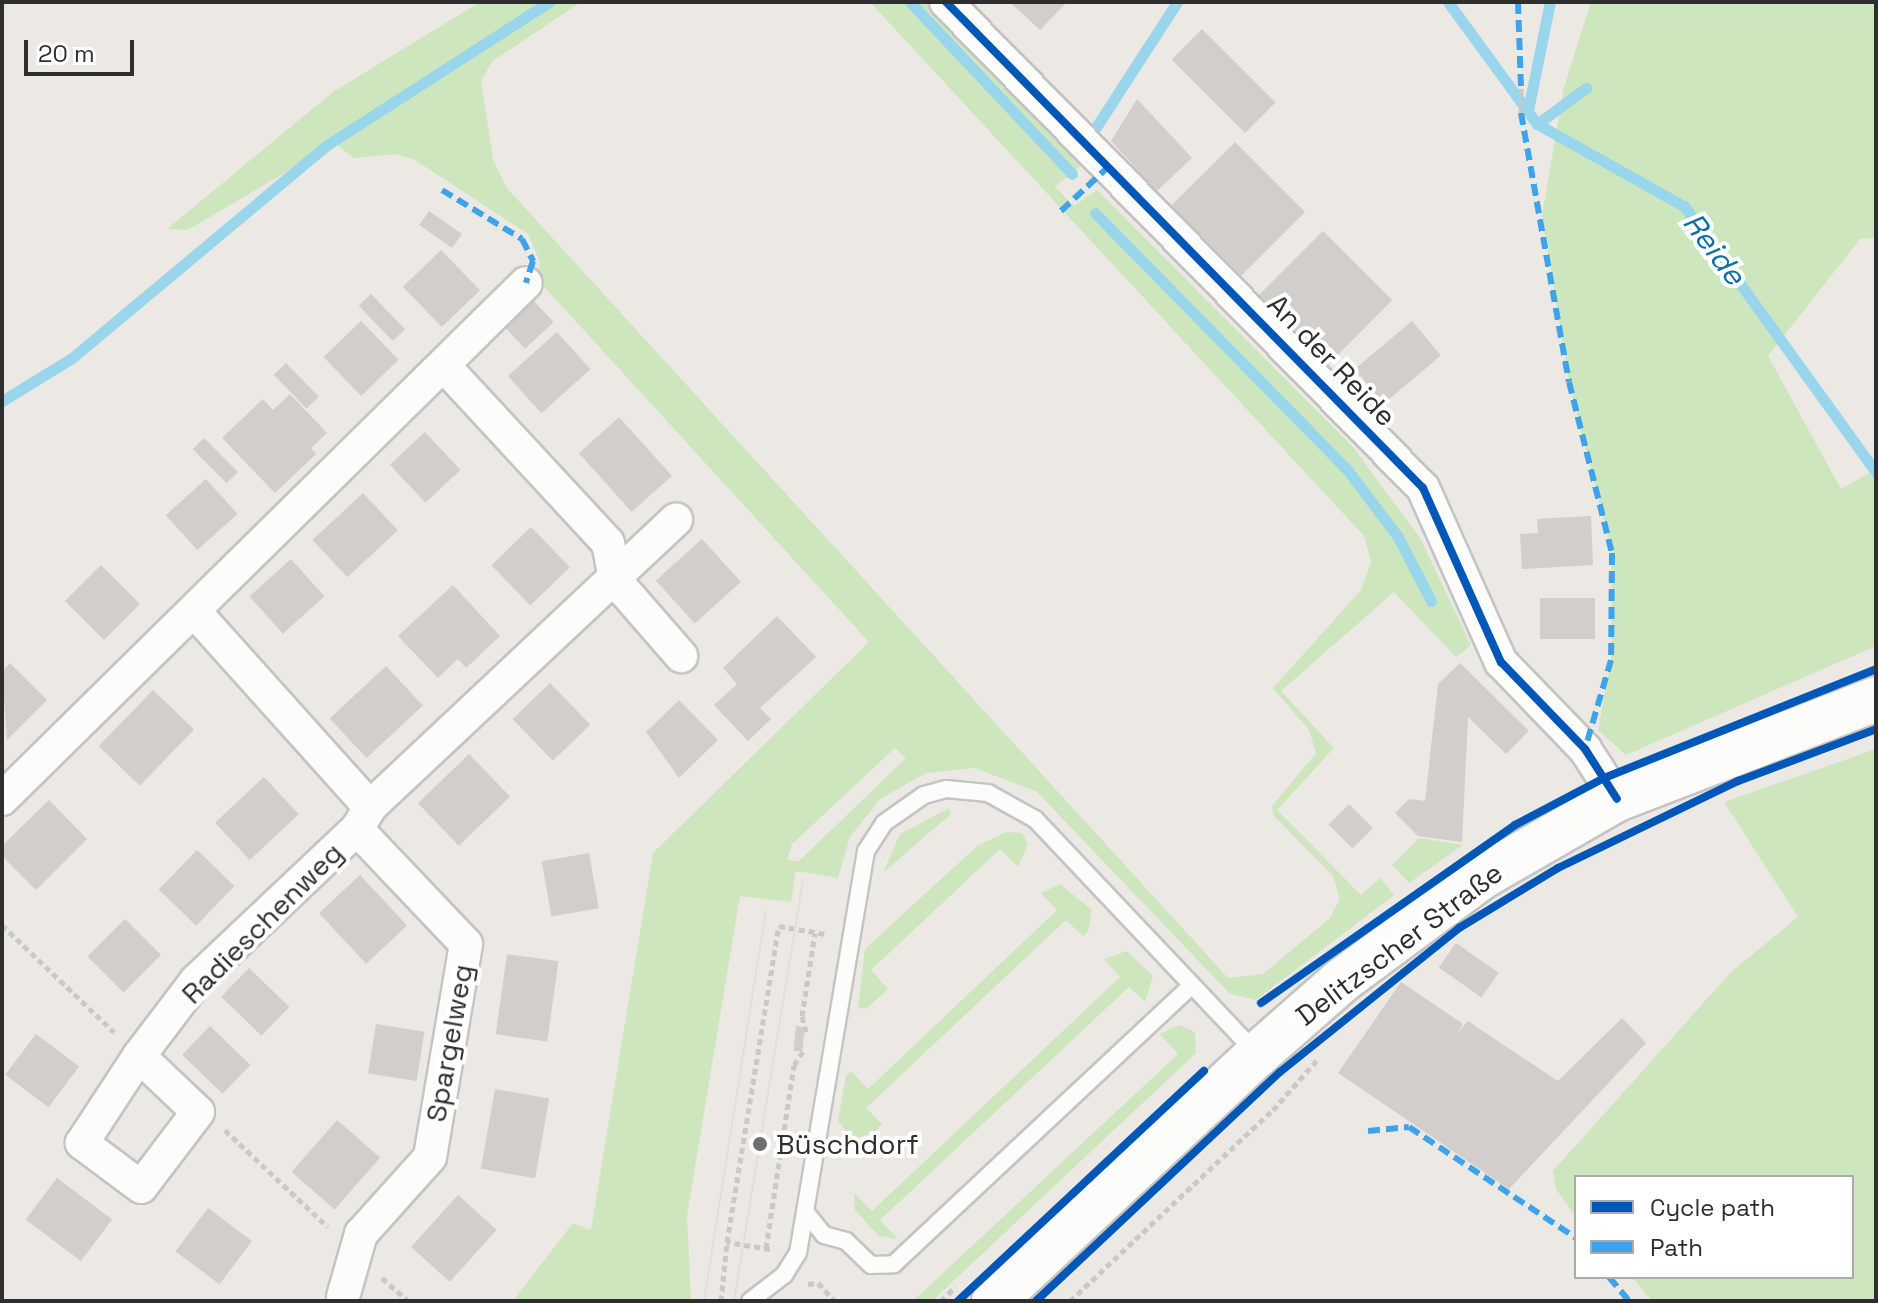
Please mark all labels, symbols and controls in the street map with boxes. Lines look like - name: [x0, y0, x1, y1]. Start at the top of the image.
- scale bar: [28, 24, 138, 74]
- text: 20 m: [38, 38, 95, 69]
- water label: Reide: [1675, 206, 1753, 292]
- street label: An der Reide: [1261, 287, 1403, 433]
- street label: Radieschenweg: [175, 836, 349, 1010]
- street label: Delitzscher Straße: [1289, 855, 1509, 1033]
- street label: Spargelweg: [419, 962, 479, 1124]
- place label: Büschdorf: [776, 1127, 919, 1161]
- marker: Büschdorf: [751, 1135, 769, 1153]
- legend: [1574, 1175, 1854, 1279]
- text: Cycle path: [1650, 1192, 1775, 1223]
- text: Path: [1650, 1232, 1703, 1263]

